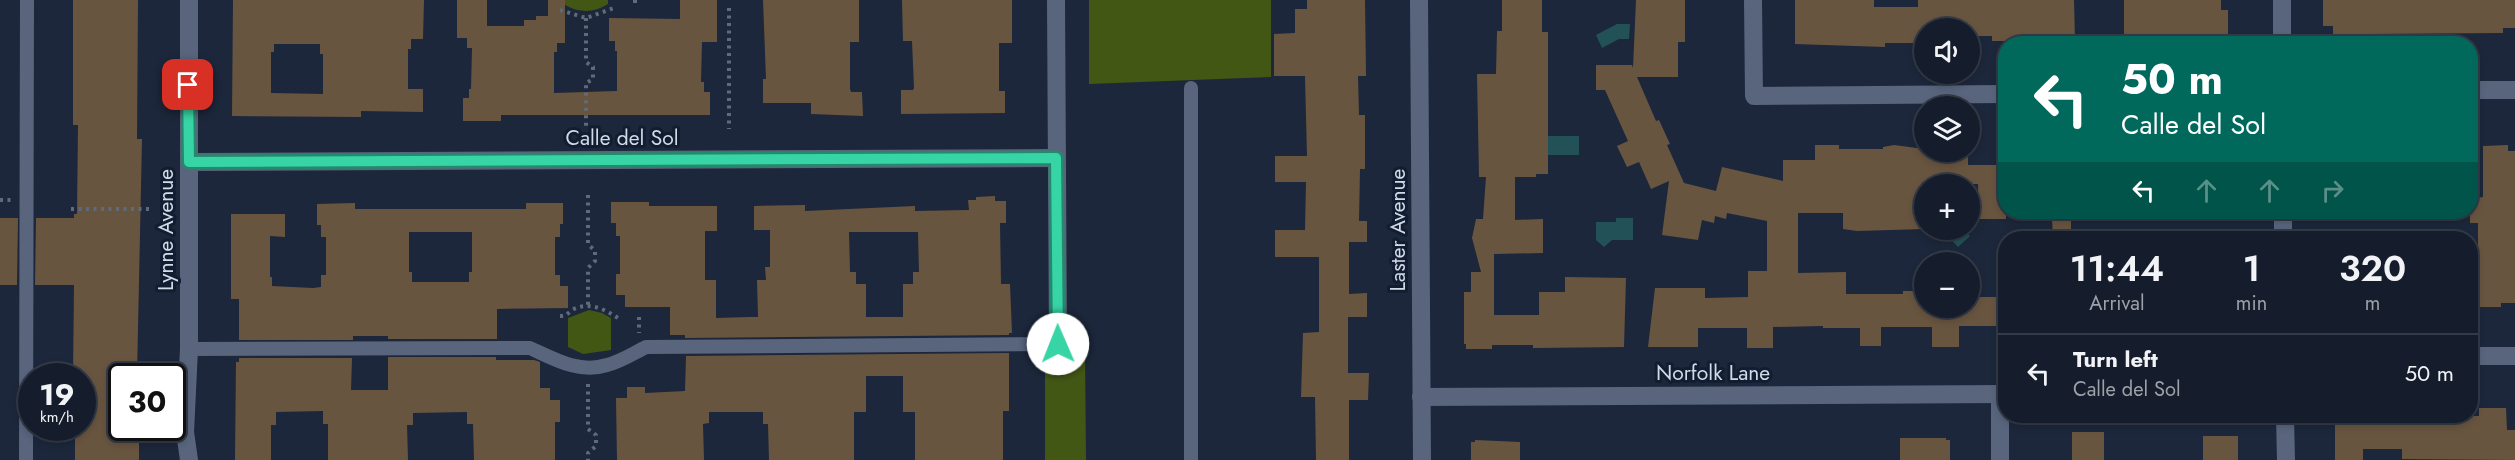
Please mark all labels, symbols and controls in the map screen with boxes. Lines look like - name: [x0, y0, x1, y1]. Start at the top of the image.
- map controls: [1914, 18, 1980, 318]
- button: sound: [1914, 18, 1980, 84]
- text: 50 m: [2121, 49, 2223, 110]
- pin: [162, 59, 213, 110]
- icon: left: [2022, 60, 2100, 138]
- icon: arrive: [171, 68, 204, 101]
- button: layers: [1914, 96, 1980, 162]
- text: Calle del Sol: [2121, 105, 2266, 144]
- street label: Calle del Sol: [566, 123, 678, 153]
- street label: Laster Avenue: [1383, 168, 1413, 291]
- street label: Lynne Avenue: [151, 169, 181, 291]
- button: +: [1914, 174, 1980, 240]
- icon: left: [2127, 174, 2160, 207]
- icon: ahead: [2190, 174, 2223, 207]
- icon: ahead: [2253, 174, 2286, 207]
- icon: right: [2316, 174, 2349, 207]
- text: 11:44: [2070, 242, 2164, 294]
- text: 1: [2243, 242, 2260, 294]
- text: 320: [2339, 242, 2406, 294]
- button: −: [1914, 252, 1980, 318]
- text: Arrival: [2089, 289, 2145, 318]
- text: min: [2236, 289, 2267, 318]
- text: m: [2365, 289, 2380, 318]
- position arrow: [1026, 312, 1090, 376]
- text: Turn left: [2073, 343, 2158, 375]
- icon: left: [2022, 357, 2055, 390]
- text: 50 m: [2405, 357, 2454, 389]
- street label: Norfolk Lane: [1656, 358, 1770, 388]
- speed limit sign: 30: [108, 363, 186, 441]
- text: 19: [39, 373, 75, 416]
- text: Calle del Sol: [2073, 375, 2181, 404]
- text: km/h: [40, 406, 74, 428]

